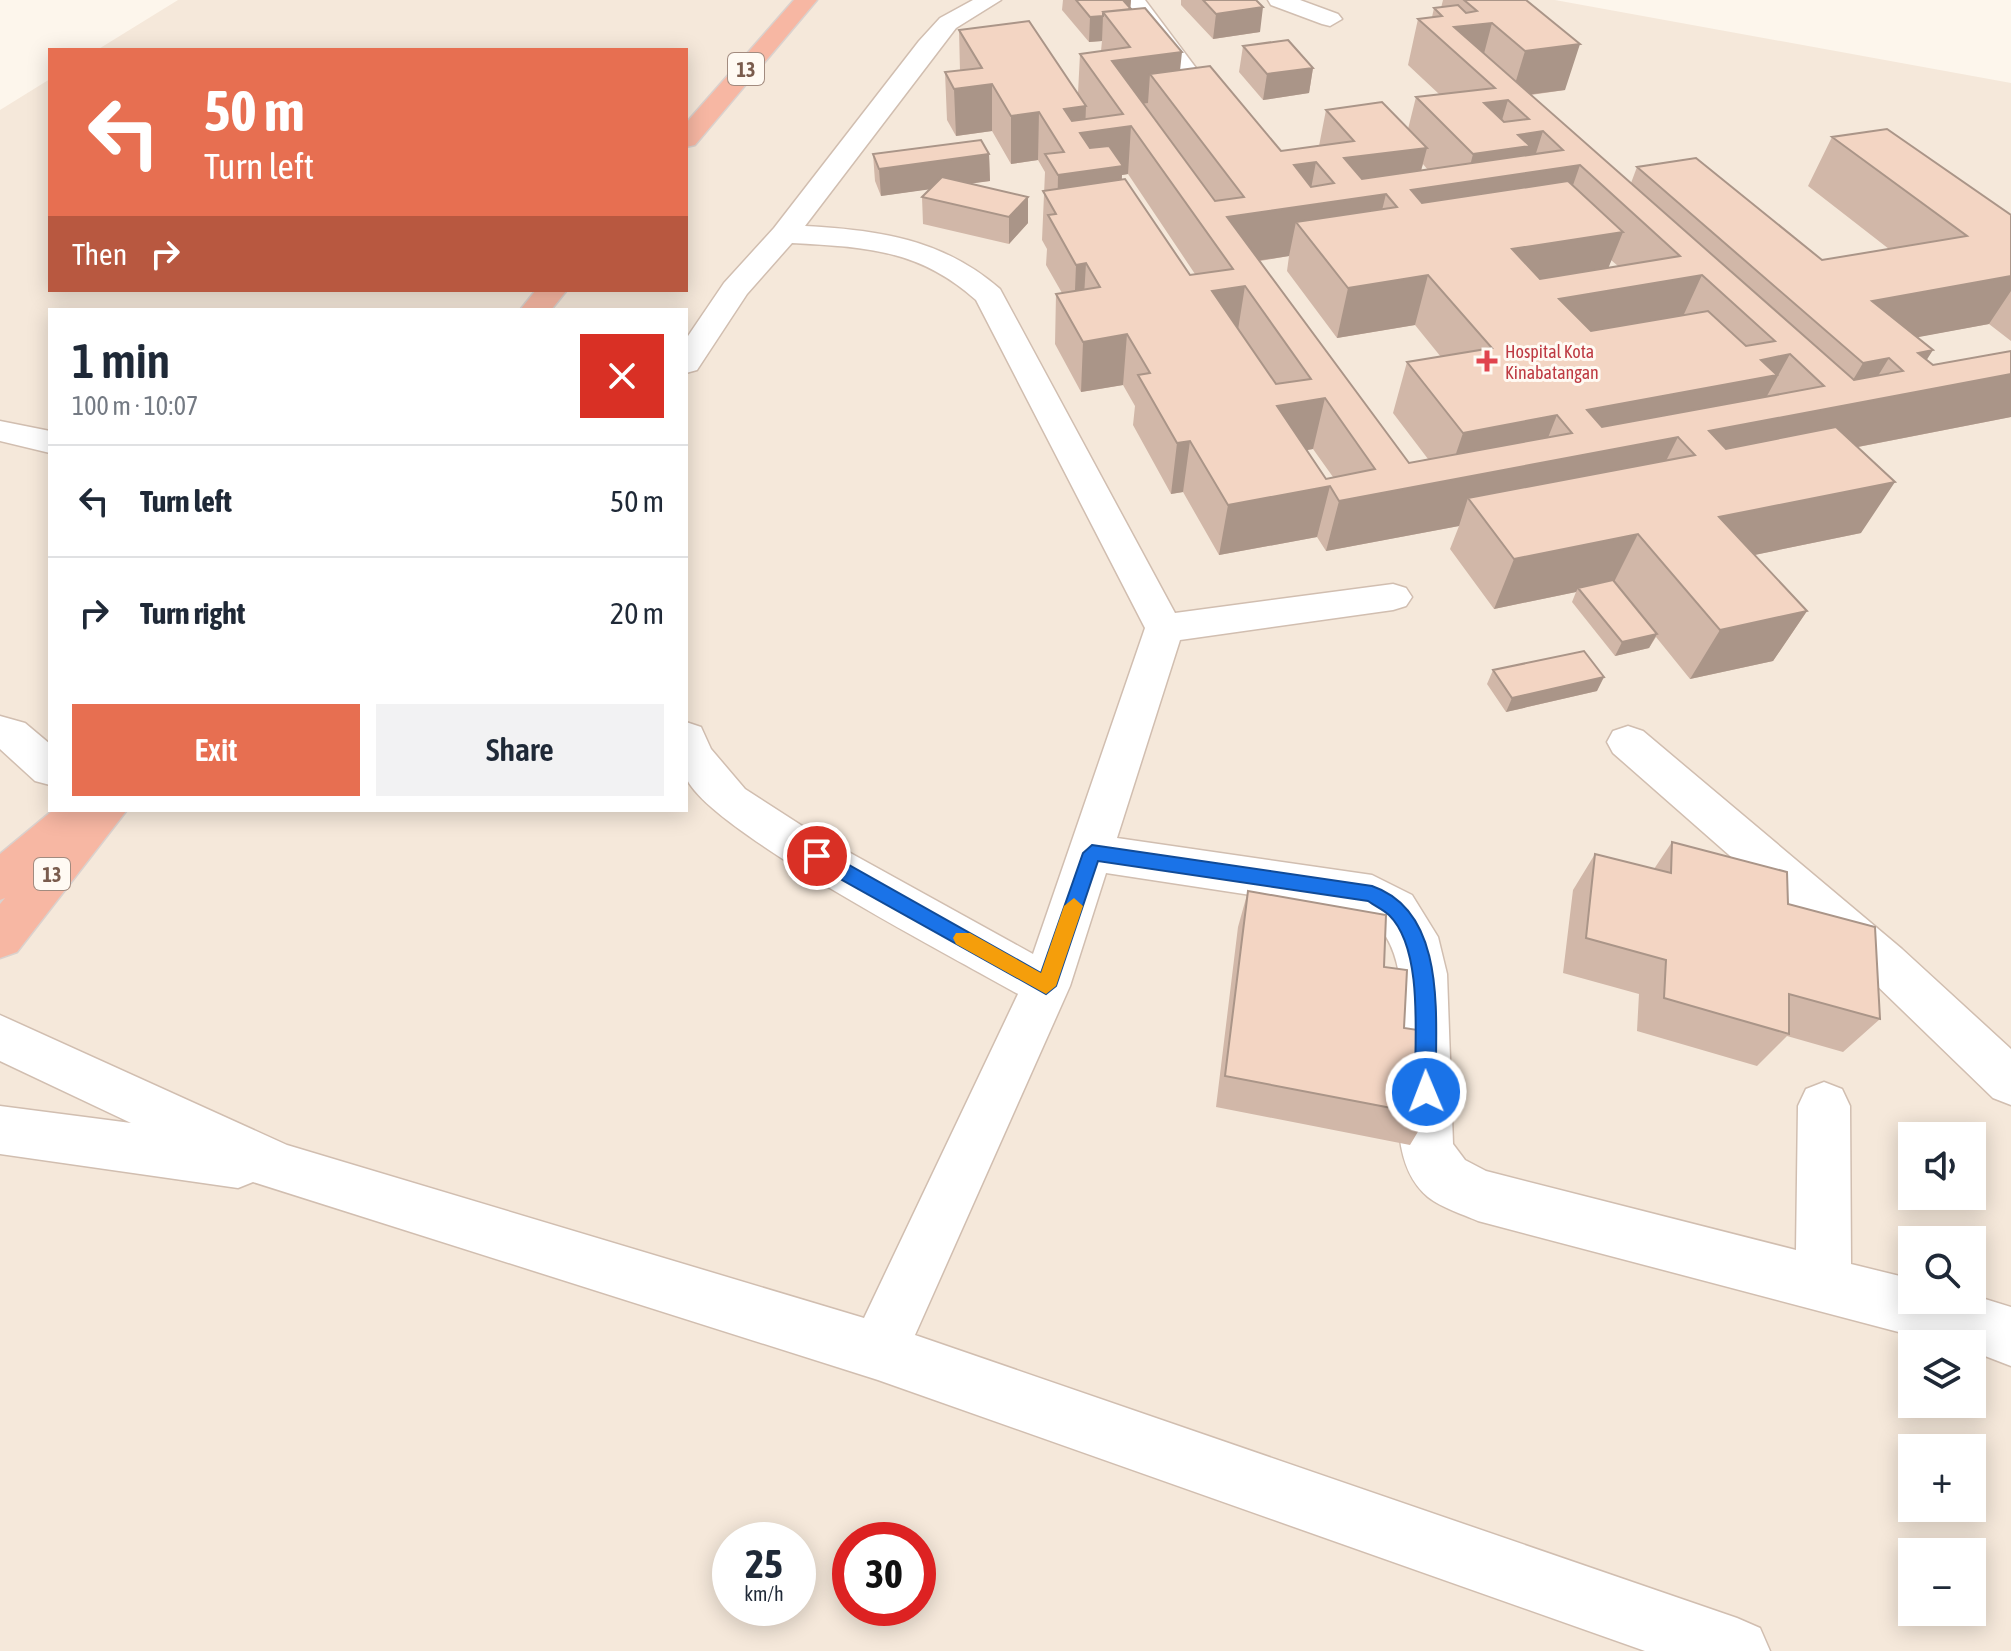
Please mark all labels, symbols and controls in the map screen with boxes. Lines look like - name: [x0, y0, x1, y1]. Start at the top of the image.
- road number: 13: [728, 53, 764, 85]
- text: 50 m: [204, 79, 305, 143]
- icon: left: [72, 80, 176, 184]
- text: Turn left: [204, 145, 314, 187]
- icon: right: [143, 232, 187, 276]
- text: Then: [72, 237, 127, 271]
- text: 1 min: [72, 333, 170, 388]
- button: close: [580, 334, 664, 418]
- place label: Hospital Kota Kinabatangan: [1505, 341, 1599, 383]
- marker: Hospital Kota Kinabatangan: [1476, 350, 1498, 372]
- text: 100 m · 10:07: [72, 391, 198, 421]
- icon: left: [72, 479, 116, 523]
- text: Turn left: [140, 484, 232, 518]
- text: 50 m: [610, 484, 664, 518]
- icon: right: [72, 591, 116, 635]
- text: Turn right: [140, 596, 246, 630]
- text: 20 m: [610, 596, 664, 630]
- button: Exit: [72, 704, 360, 796]
- button: Share: [376, 704, 664, 796]
- pin: [783, 822, 851, 890]
- icon: arrive: [795, 834, 839, 878]
- road number: 13: [34, 858, 70, 890]
- position arrow: [1384, 1050, 1468, 1134]
- map controls: [1898, 1122, 1986, 1626]
- button: sound: [1898, 1122, 1986, 1210]
- button: search: [1898, 1226, 1986, 1314]
- button: layers: [1898, 1330, 1986, 1418]
- button: +: [1898, 1434, 1986, 1522]
- speed limit sign: 30: [832, 1522, 936, 1626]
- button: −: [1898, 1538, 1986, 1626]
- text: 25: [745, 1541, 783, 1586]
- text: km/h: [744, 1582, 784, 1605]

